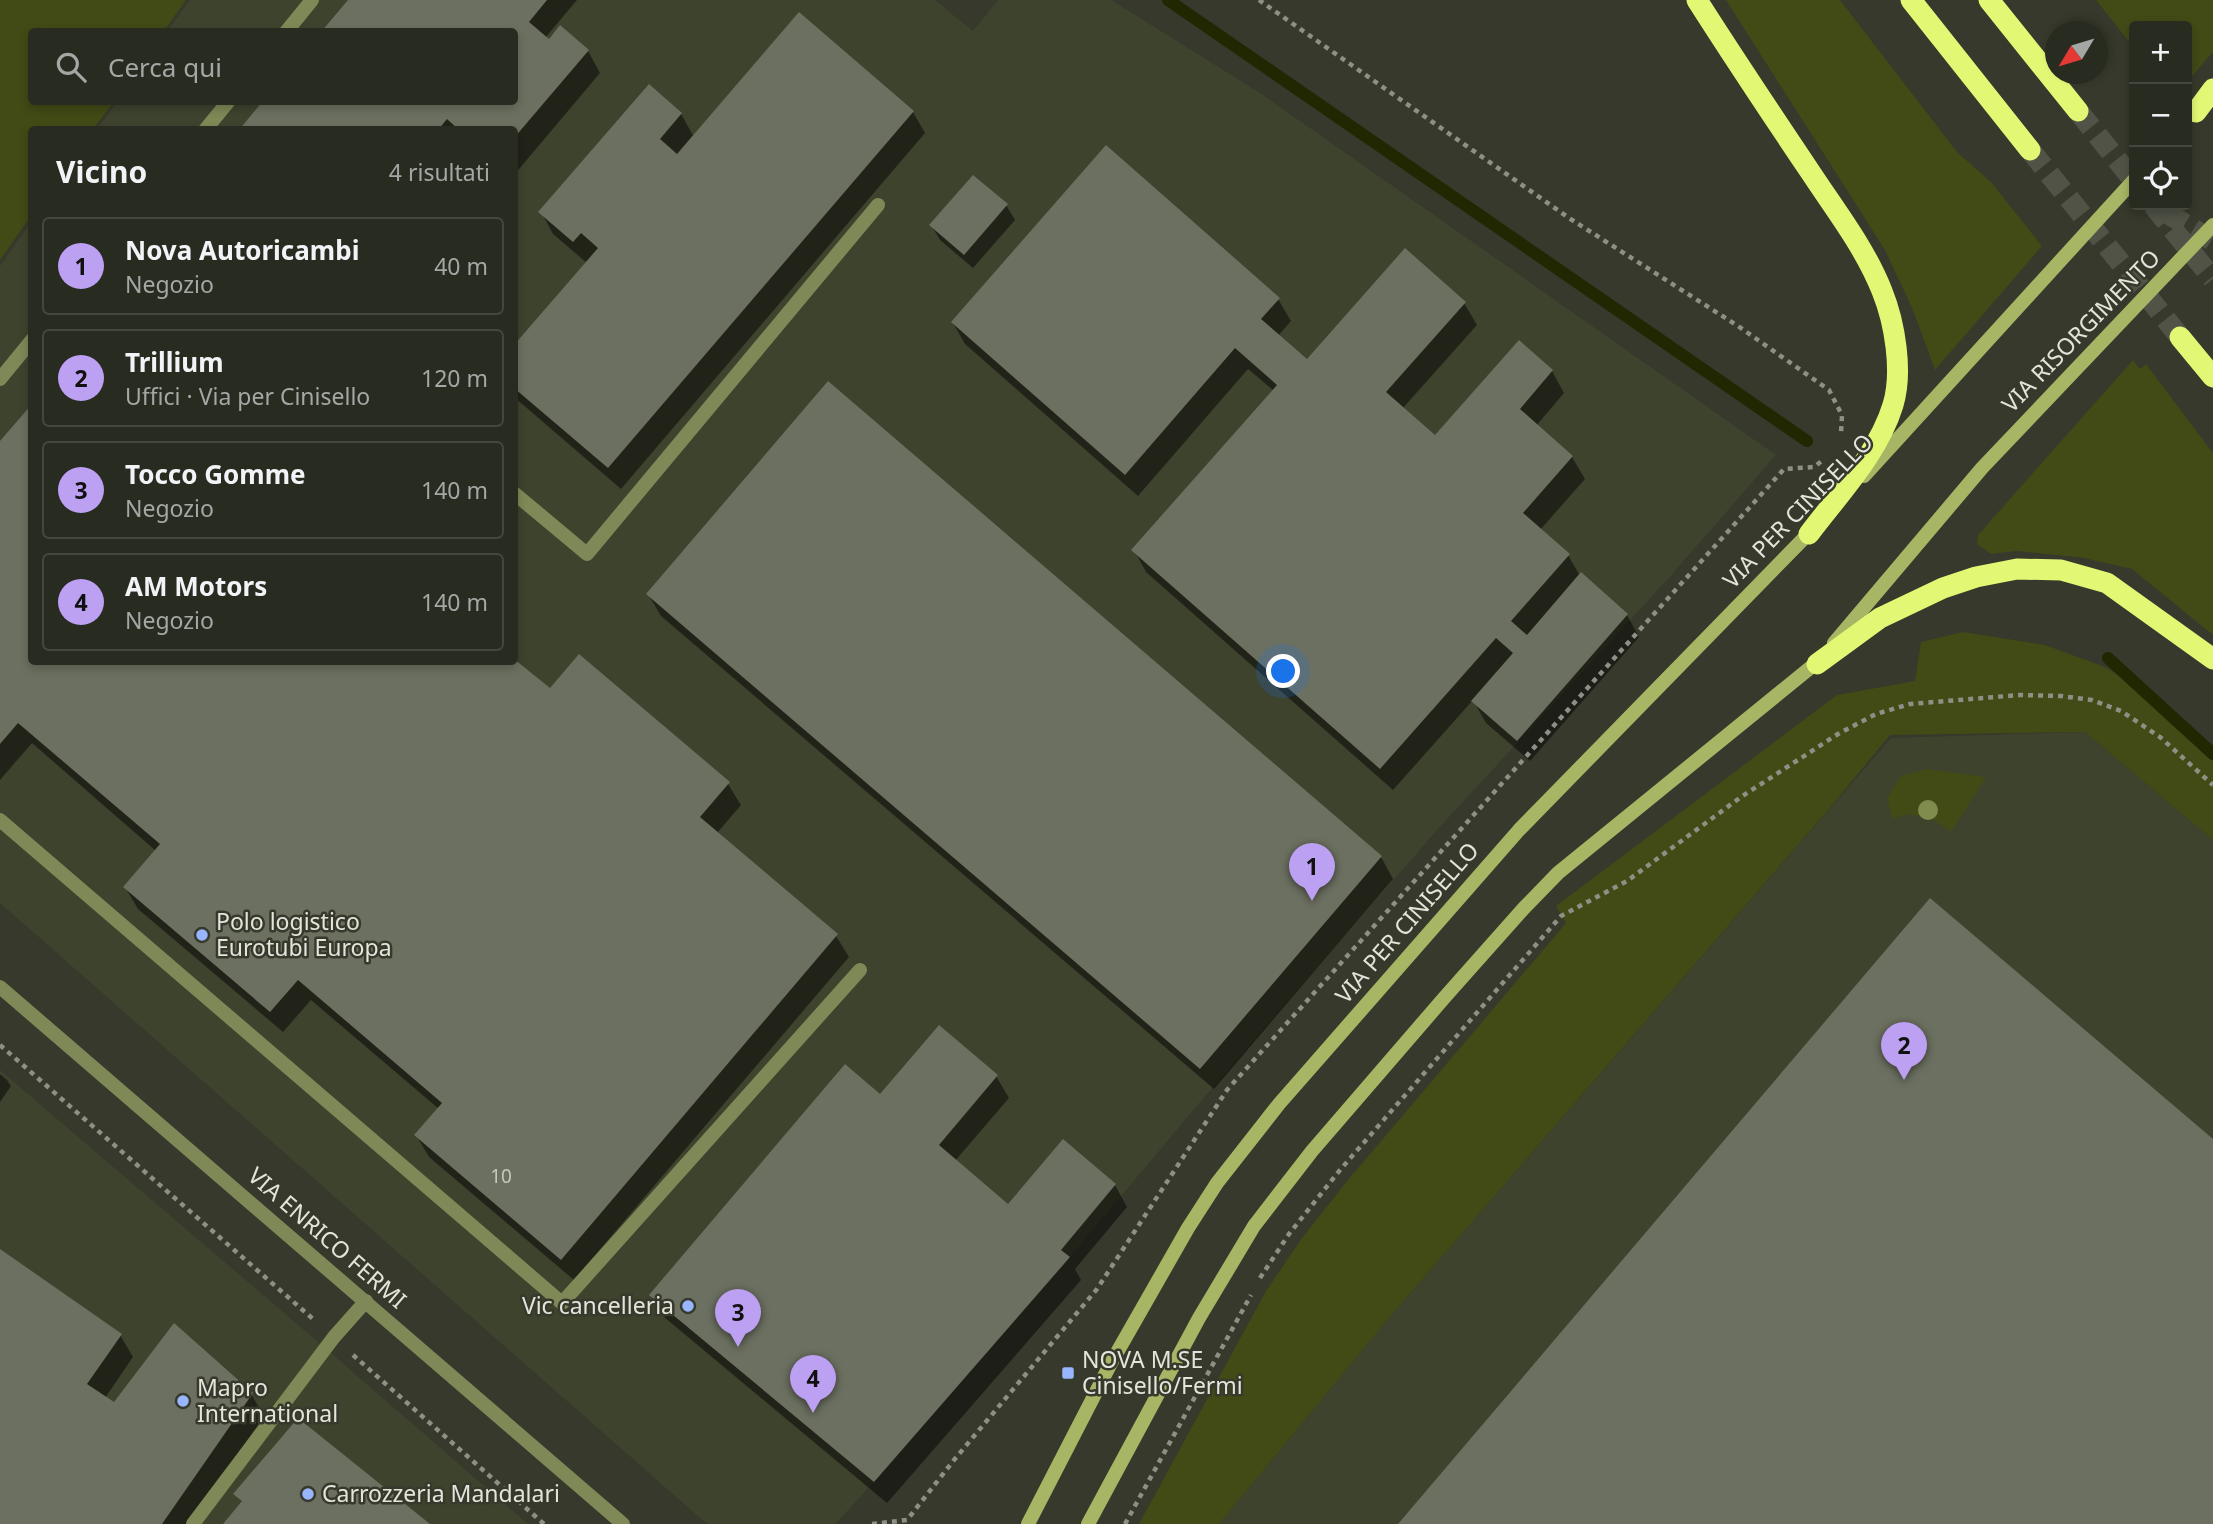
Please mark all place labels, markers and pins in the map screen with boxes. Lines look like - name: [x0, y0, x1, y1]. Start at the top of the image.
- pin: 1: [1289, 843, 1335, 901]
- place label: Polo logistico Eurotubi Europa: [216, 905, 392, 963]
- marker: Polo logistico Eurotubi Europa: [194, 927, 210, 943]
- pin: 2: [1881, 1022, 1927, 1080]
- place label: Vic cancelleria: [522, 1289, 674, 1321]
- pin: 3: [715, 1289, 761, 1347]
- marker: Vic cancelleria: [680, 1298, 696, 1314]
- place label: NOVA M.SE Cinisello/Fermi: [1082, 1343, 1243, 1401]
- pin: 4: [790, 1355, 836, 1413]
- marker: NOVA M.SE Cinisello/Fermi: [1060, 1365, 1076, 1381]
- place label: Mapro International: [197, 1371, 338, 1429]
- marker: Mapro International: [175, 1393, 191, 1409]
- place label: Carrozzeria Mandalari: [322, 1477, 560, 1509]
- marker: Carrozzeria Mandalari: [300, 1486, 316, 1502]

